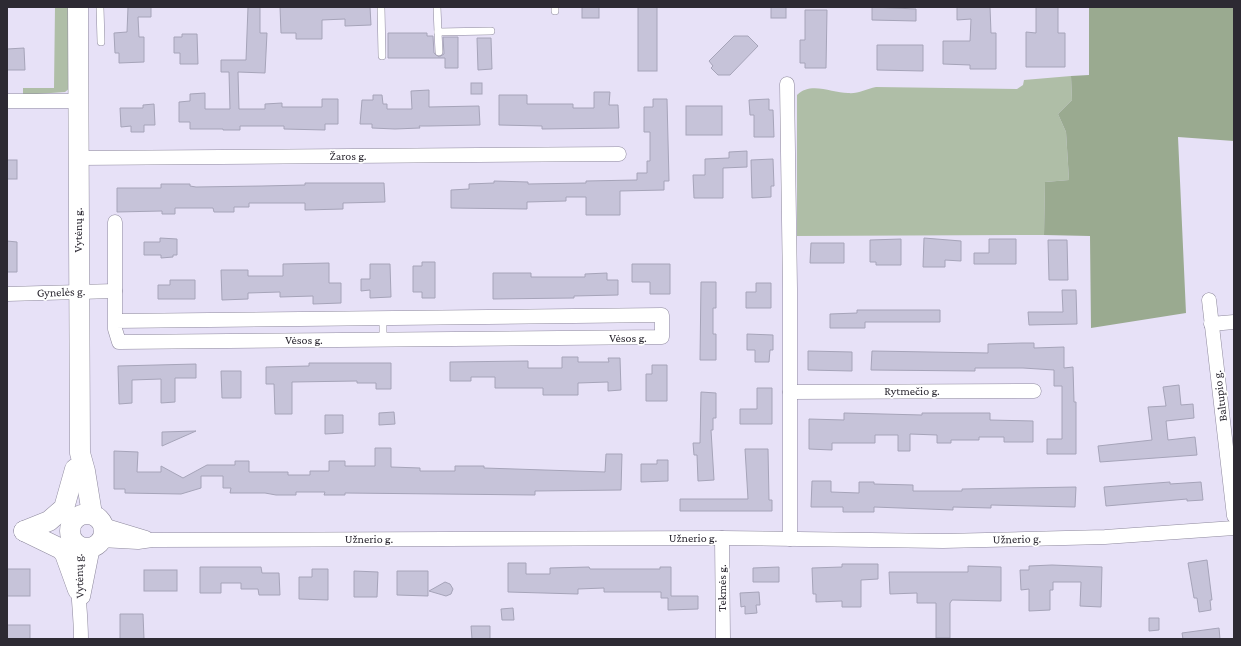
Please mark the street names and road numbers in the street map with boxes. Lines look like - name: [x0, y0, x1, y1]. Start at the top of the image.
- street label: Žaros g.: [329, 149, 367, 163]
- street label: Vytėnų g.: [71, 207, 85, 252]
- street label: Gynelės g.: [37, 284, 86, 300]
- street label: Vėsos g.: [609, 331, 647, 345]
- street label: Vėsos g.: [285, 333, 323, 347]
- street label: Baltupio g.: [1210, 369, 1230, 422]
- street label: Rytmečio g.: [884, 384, 940, 398]
- street label: Užnerio g.: [669, 531, 717, 545]
- street label: Užnerio g.: [345, 532, 393, 546]
- street label: Užnerio g.: [993, 532, 1042, 546]
- street label: Vytėnų g.: [71, 553, 87, 599]
- street label: Tekmės g.: [715, 564, 729, 612]

